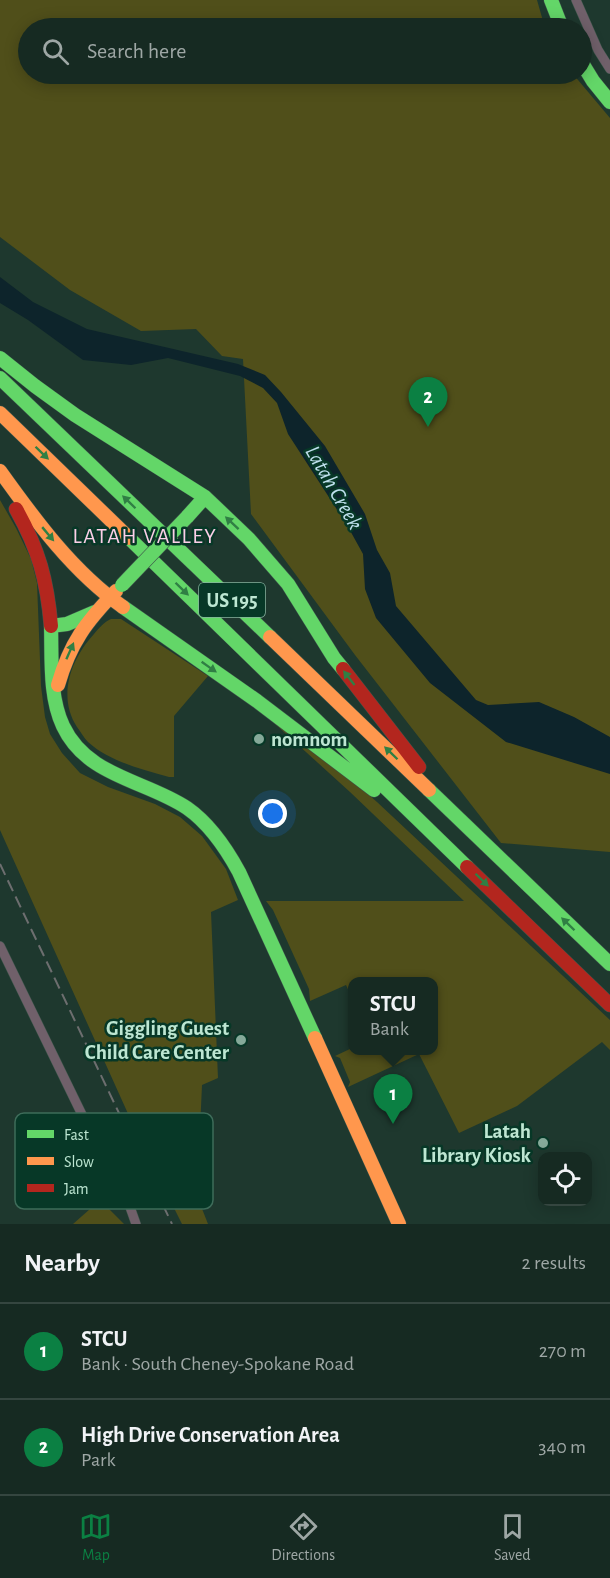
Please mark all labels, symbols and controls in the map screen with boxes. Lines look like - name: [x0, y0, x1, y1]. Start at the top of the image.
- search box: [18, 18, 592, 84]
- icon: search: [39, 35, 72, 68]
- text: Search here: [87, 40, 186, 62]
- pin: 2: [408, 378, 448, 427]
- water label: Latah Creek: [301, 442, 367, 533]
- one-way arrow: [35, 446, 49, 460]
- one-way arrow: [122, 495, 136, 509]
- one-way arrow: [225, 517, 240, 530]
- district label: LATAH VALLEY: [73, 525, 217, 547]
- one-way arrow: [41, 526, 54, 541]
- one-way arrow: [174, 582, 189, 595]
- road number: US 195: [199, 583, 265, 617]
- one-way arrow: [65, 642, 74, 659]
- one-way arrow: [202, 661, 217, 673]
- one-way arrow: [343, 670, 355, 685]
- place label: nomnom: [271, 729, 347, 750]
- marker: nomnom: [252, 732, 266, 746]
- one-way arrow: [383, 746, 398, 760]
- your location: [258, 799, 287, 828]
- one-way arrow: [475, 873, 489, 887]
- one-way arrow: [561, 917, 575, 931]
- popup: [348, 977, 438, 1055]
- text: STCU: [370, 993, 416, 1015]
- place label: Giggling Guest Child Care Center: [85, 1018, 230, 1063]
- text: Bank: [370, 1019, 409, 1039]
- marker: Giggling Guest Child Care Center: [234, 1033, 248, 1047]
- pin: 1: [374, 1074, 412, 1124]
- legend: [15, 1113, 213, 1209]
- place label: Latah Library Kiosk: [422, 1121, 532, 1166]
- text: Fast: [64, 1127, 89, 1143]
- marker: Latah Library Kiosk: [536, 1136, 550, 1150]
- map controls: [538, 1152, 592, 1206]
- button: locate: [538, 1152, 592, 1206]
- text: Slow: [64, 1154, 94, 1170]
- text: Jam: [64, 1181, 89, 1197]
- text: Nearby: [24, 1250, 100, 1276]
- text: 2 results: [522, 1253, 586, 1273]
- text: STCU: [81, 1328, 127, 1350]
- text: 1: [40, 1341, 47, 1361]
- text: 270 m: [539, 1341, 586, 1361]
- text: Bank · South Cheney-Spokane Road: [81, 1354, 354, 1374]
- text: High Drive Conservation Area: [81, 1424, 340, 1446]
- text: 2: [39, 1437, 48, 1457]
- text: 340 m: [538, 1437, 586, 1457]
- text: Park: [81, 1450, 116, 1470]
- tab: Map: [79, 1510, 112, 1565]
- tab: Directions: [271, 1510, 335, 1565]
- tab: Saved: [494, 1510, 531, 1565]

